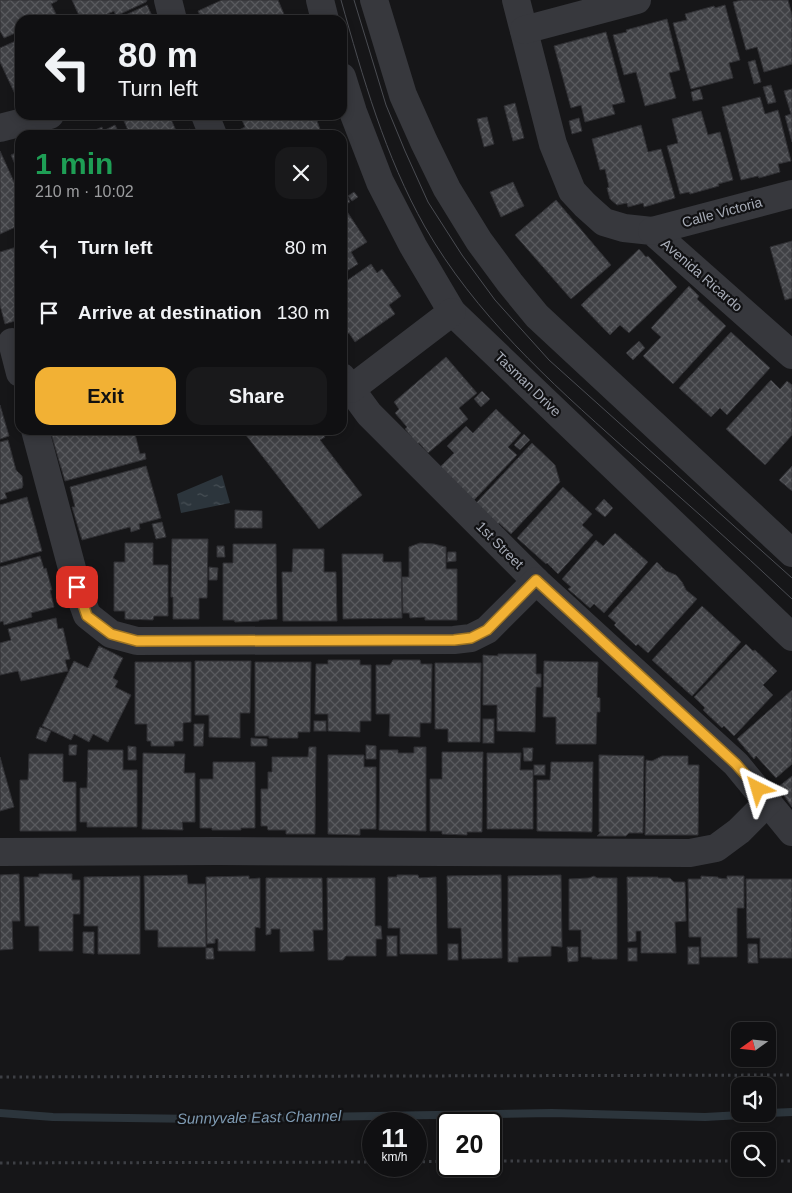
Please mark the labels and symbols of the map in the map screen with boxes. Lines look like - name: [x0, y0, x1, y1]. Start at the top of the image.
- street label: Calle Victoria: [680, 194, 764, 230]
- street label: Avenida Ricardo: [658, 235, 746, 315]
- street label: Tasman Drive: [492, 349, 564, 420]
- street label: 1st Street: [473, 518, 527, 572]
- pin: [56, 566, 98, 608]
- position arrow: [731, 762, 783, 814]
- north arrow: [731, 1022, 776, 1068]
- water label: Sunnyvale East Channel: [177, 1107, 342, 1127]
- speed limit sign: 20: [437, 1112, 502, 1177]

